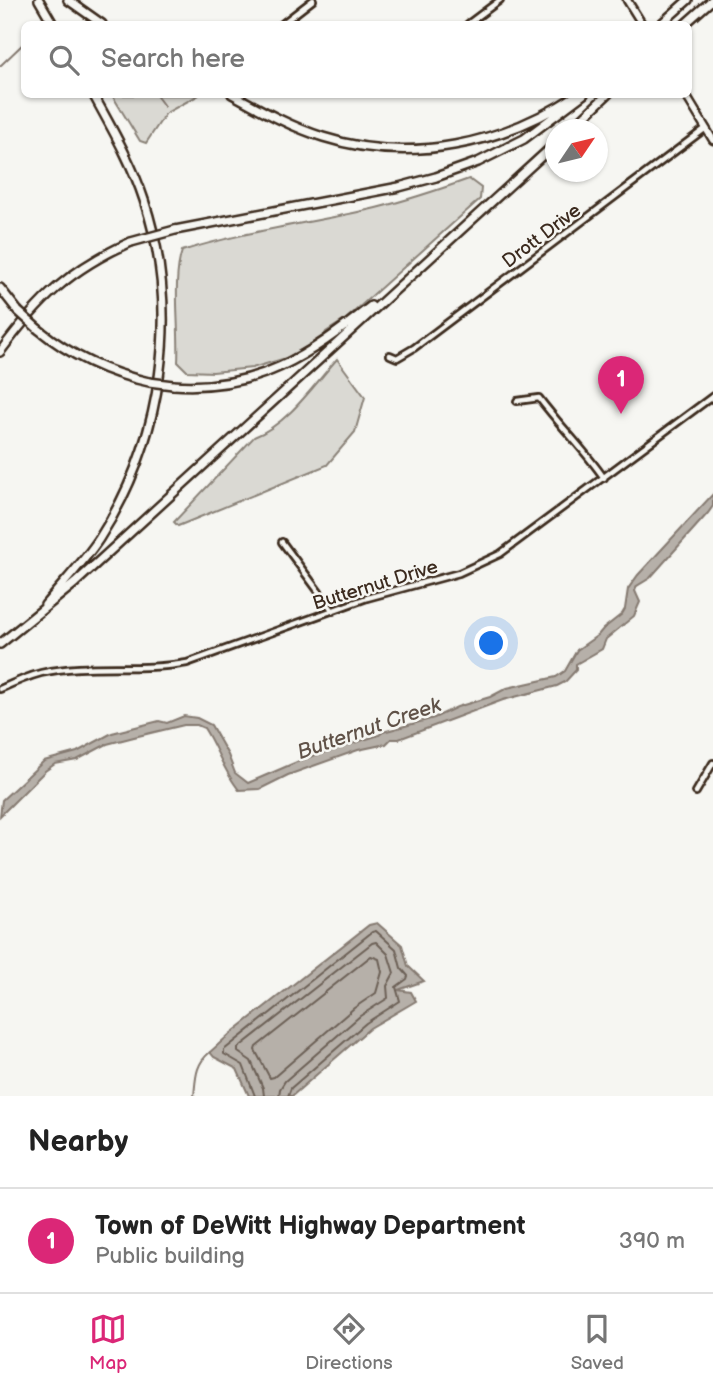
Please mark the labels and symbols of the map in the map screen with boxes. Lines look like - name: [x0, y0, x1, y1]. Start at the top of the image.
- north arrow: [545, 119, 608, 182]
- street label: Drott Drive: [498, 199, 586, 273]
- pin: 1: [598, 356, 644, 414]
- street label: Butternut Drive: [310, 555, 441, 615]
- your location: [474, 626, 508, 660]
- water label: Butternut Creek: [294, 692, 445, 765]

